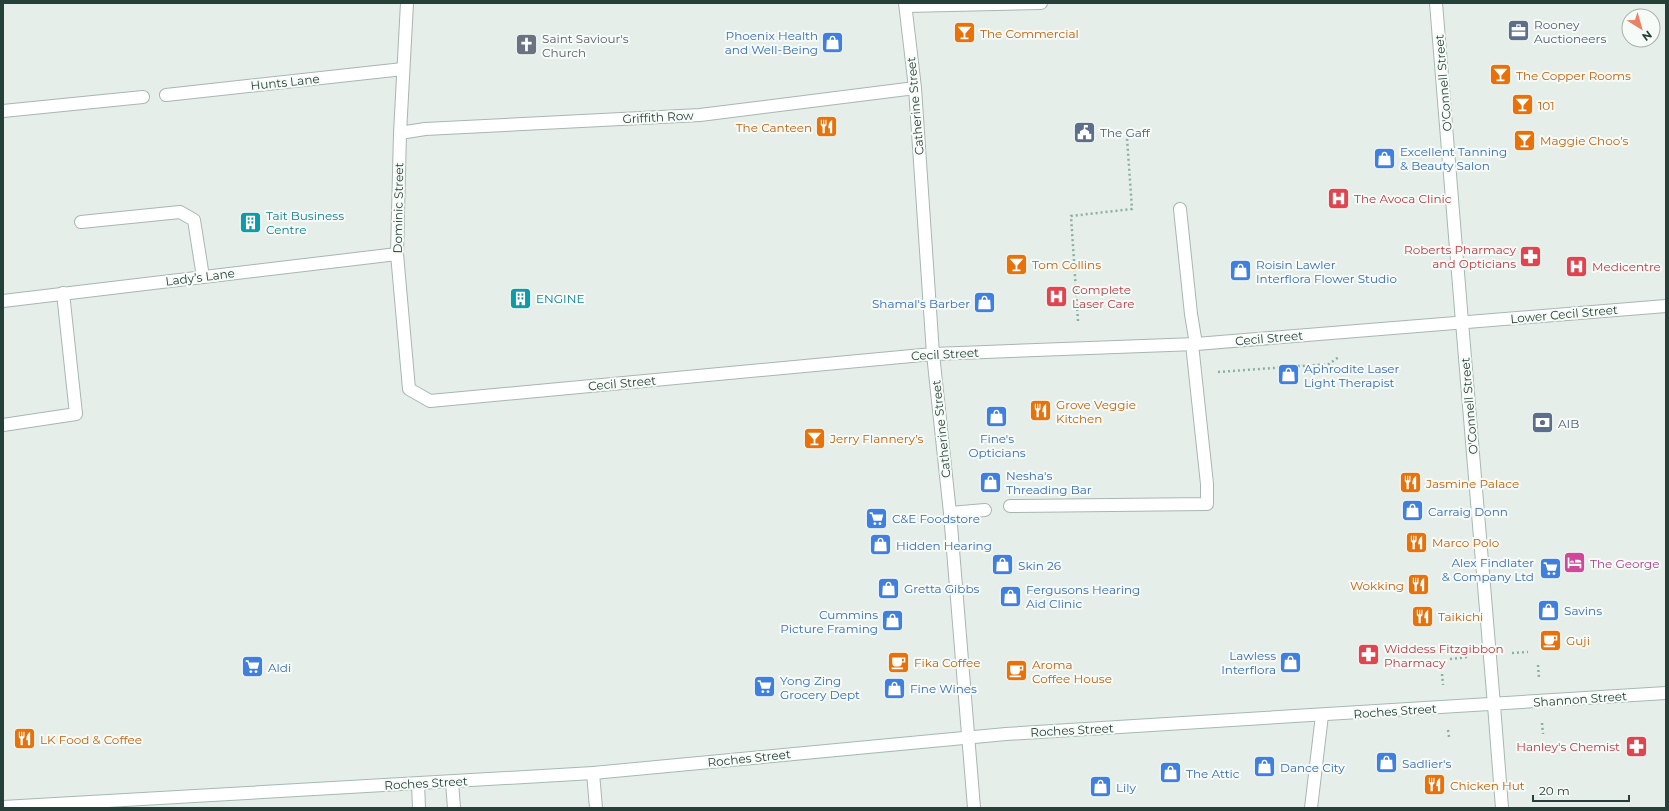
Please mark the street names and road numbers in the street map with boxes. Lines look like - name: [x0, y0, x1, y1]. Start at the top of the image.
- street label: O'Connell Street: [1431, 34, 1455, 132]
- street label: Catherine Street: [903, 56, 927, 156]
- street label: Hunts Lane: [250, 71, 320, 93]
- street label: Griffith Row: [622, 108, 694, 126]
- street label: Dominic Street: [390, 162, 406, 254]
- street label: Lady’s Lane: [164, 265, 236, 289]
- street label: Lower Cecil Street: [1510, 302, 1619, 326]
- street label: Cecil Street: [1234, 328, 1304, 348]
- street label: Cecil Street: [911, 345, 979, 363]
- street label: O'Connell Street: [1457, 357, 1481, 455]
- street label: Cecil Street: [587, 373, 657, 393]
- street label: Catherine Street: [928, 379, 954, 479]
- street label: Shannon Street: [1533, 688, 1627, 710]
- street label: Roches Street: [1353, 701, 1437, 721]
- street label: Roches Street: [1030, 720, 1114, 740]
- street label: Roches Street: [707, 746, 791, 770]
- street label: Roches Street: [384, 773, 468, 793]

